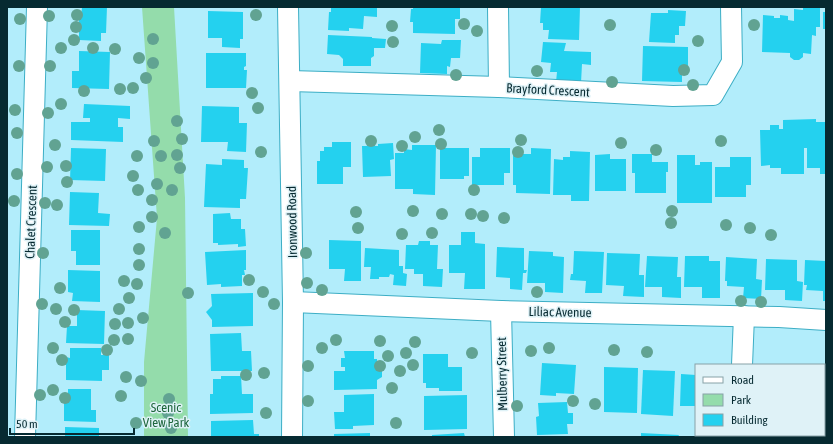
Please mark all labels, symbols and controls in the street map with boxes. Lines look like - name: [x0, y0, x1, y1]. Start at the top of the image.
- street label: Brayford Crescent: [506, 80, 590, 100]
- street label: Chalet Crescent: [22, 185, 40, 259]
- street label: Ironwood Road: [284, 186, 300, 258]
- street label: Liliac Avenue: [528, 304, 592, 320]
- street label: Mulberry Street: [494, 337, 510, 411]
- legend: [695, 364, 825, 436]
- text: Road: [731, 373, 754, 387]
- text: Park: [731, 393, 752, 407]
- park label: Scenic View Park: [143, 400, 189, 430]
- scale bar: [10, 410, 134, 436]
- text: Building: [731, 413, 769, 427]
- text: 50 m: [16, 417, 38, 431]

